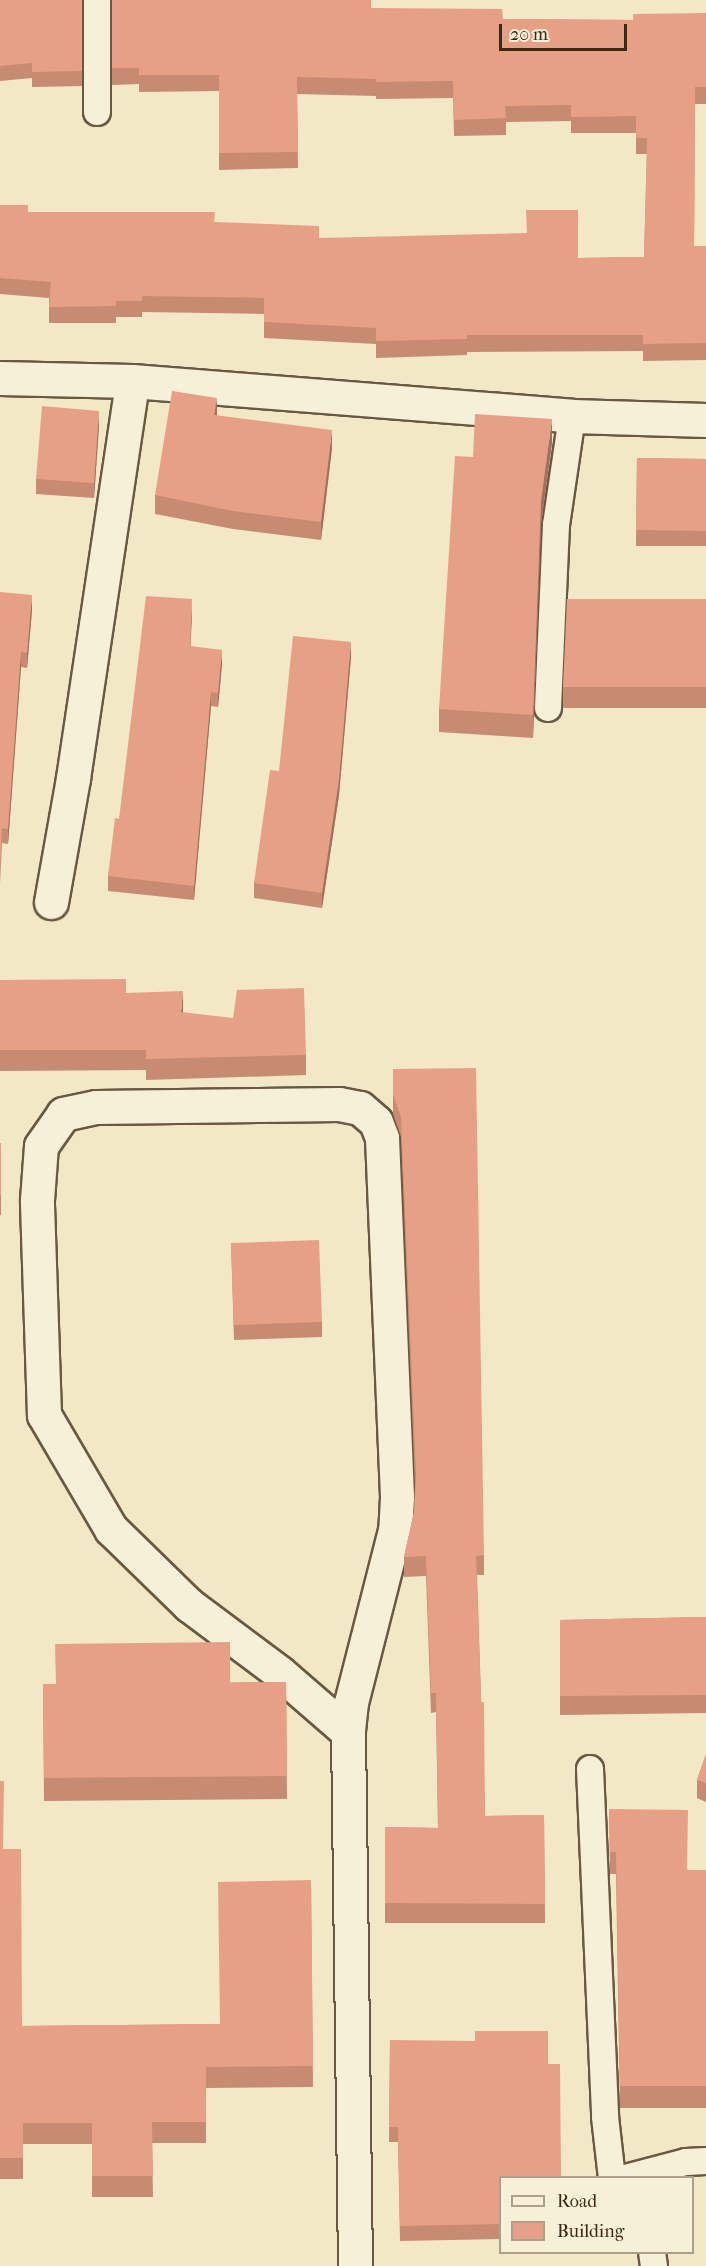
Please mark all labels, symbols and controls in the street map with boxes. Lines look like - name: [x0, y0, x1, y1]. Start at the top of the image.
- scale bar: [502, 12, 630, 50]
- text: 20 m: [510, 24, 548, 45]
- legend: [499, 2176, 694, 2254]
- text: Road: [557, 2191, 597, 2212]
- text: Building: [557, 2221, 624, 2242]

